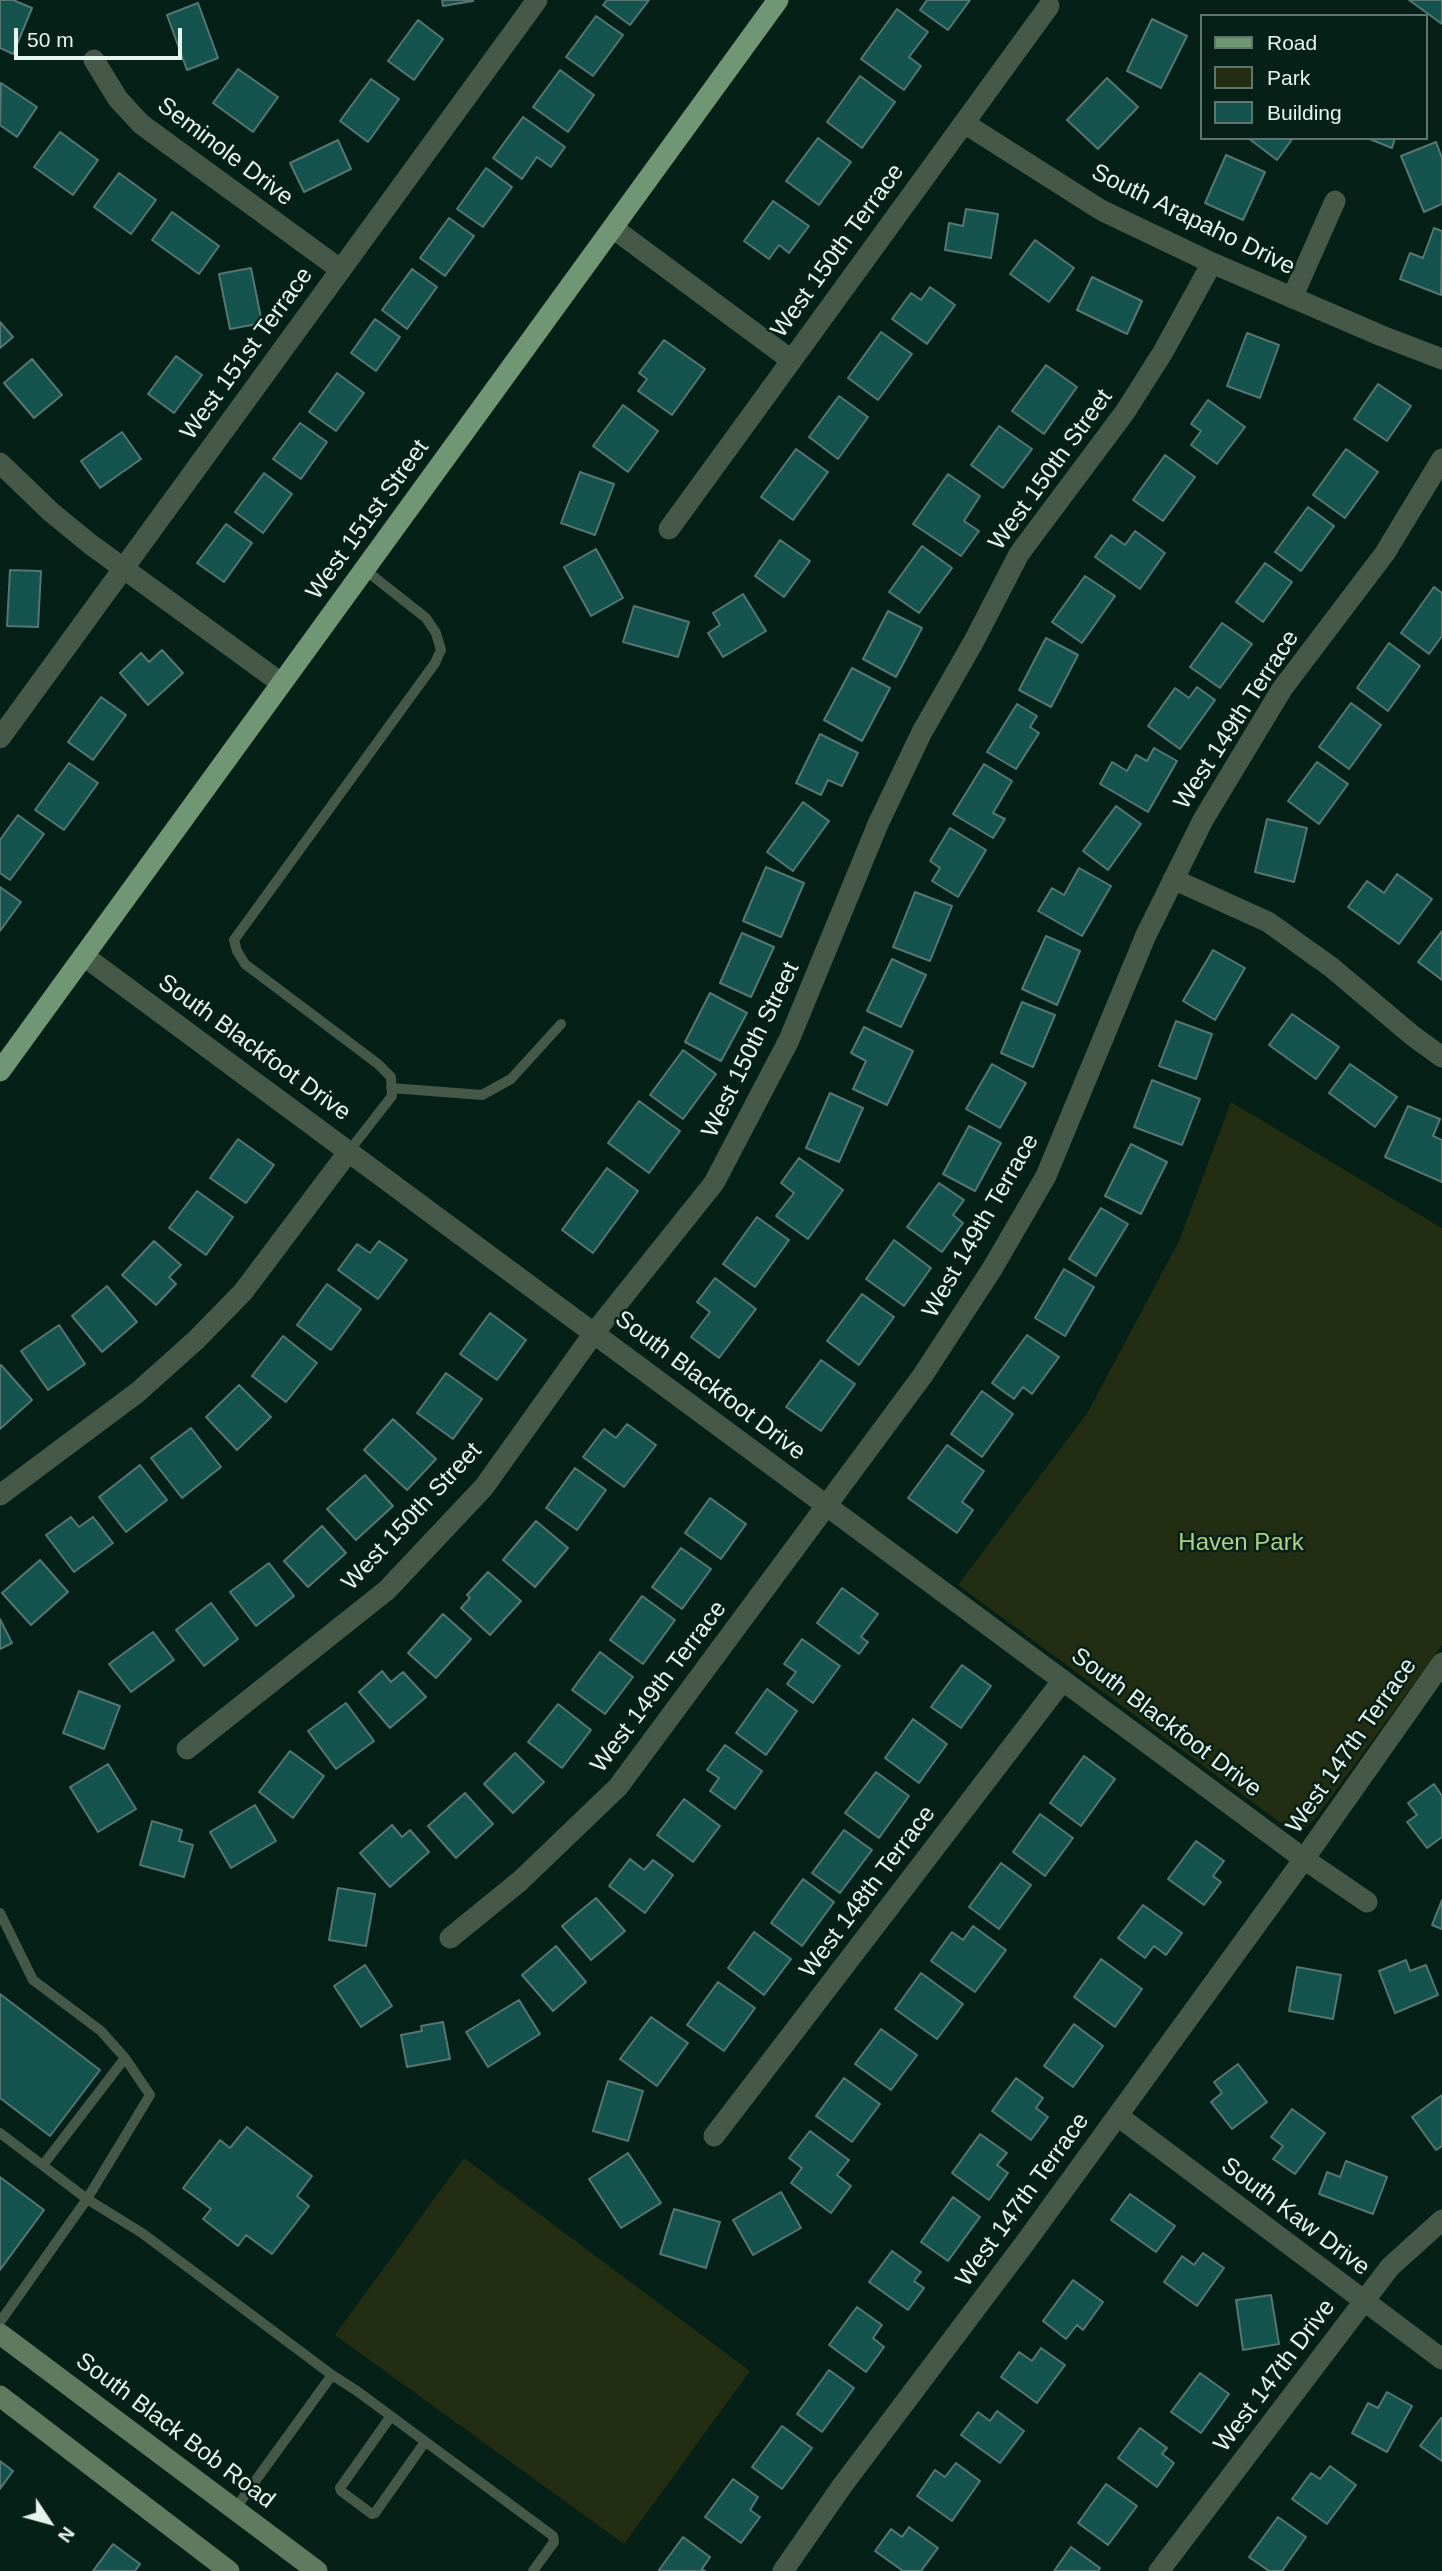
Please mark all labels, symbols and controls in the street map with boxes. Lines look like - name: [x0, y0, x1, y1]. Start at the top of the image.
- scale bar: [18, 14, 186, 58]
- legend: [1200, 14, 1428, 140]
- text: 50 m: [27, 28, 74, 51]
- text: Road: [1267, 31, 1317, 54]
- text: Park: [1267, 66, 1310, 89]
- street label: Seminole Drive: [151, 92, 299, 212]
- text: Building: [1267, 101, 1342, 124]
- street label: South Arapaho Drive: [1087, 158, 1299, 282]
- street label: West 150th Terrace: [765, 159, 911, 343]
- street label: West 151st Terrace: [175, 262, 319, 446]
- street label: West 150th Street: [983, 384, 1119, 556]
- street label: West 151st Street: [300, 435, 436, 605]
- street label: West 149th Terrace: [1168, 625, 1306, 815]
- street label: West 150th Street: [696, 958, 806, 1142]
- street label: South Blackfoot Drive: [152, 969, 356, 1127]
- street label: West 149th Terrace: [917, 1129, 1045, 1323]
- street label: South Blackfoot Drive: [609, 1305, 811, 1467]
- street label: West 150th Street: [336, 1437, 488, 1597]
- park label: Haven Park: [1178, 1529, 1304, 1557]
- street label: West 149th Terrace: [585, 1595, 733, 1779]
- street label: South Blackfoot Drive: [1065, 1642, 1267, 1804]
- street label: West 147th Terrace: [1281, 1653, 1423, 1839]
- street label: West 148th Terrace: [794, 1800, 942, 1984]
- street label: West 147th Terrace: [950, 2108, 1096, 2292]
- street label: South Kaw Drive: [1215, 2152, 1375, 2282]
- street label: West 147th Drive: [1208, 2294, 1342, 2458]
- street label: South Black Bob Road: [70, 2347, 280, 2515]
- north arrow: [14, 2487, 84, 2557]
- text: N: [54, 2523, 79, 2546]

